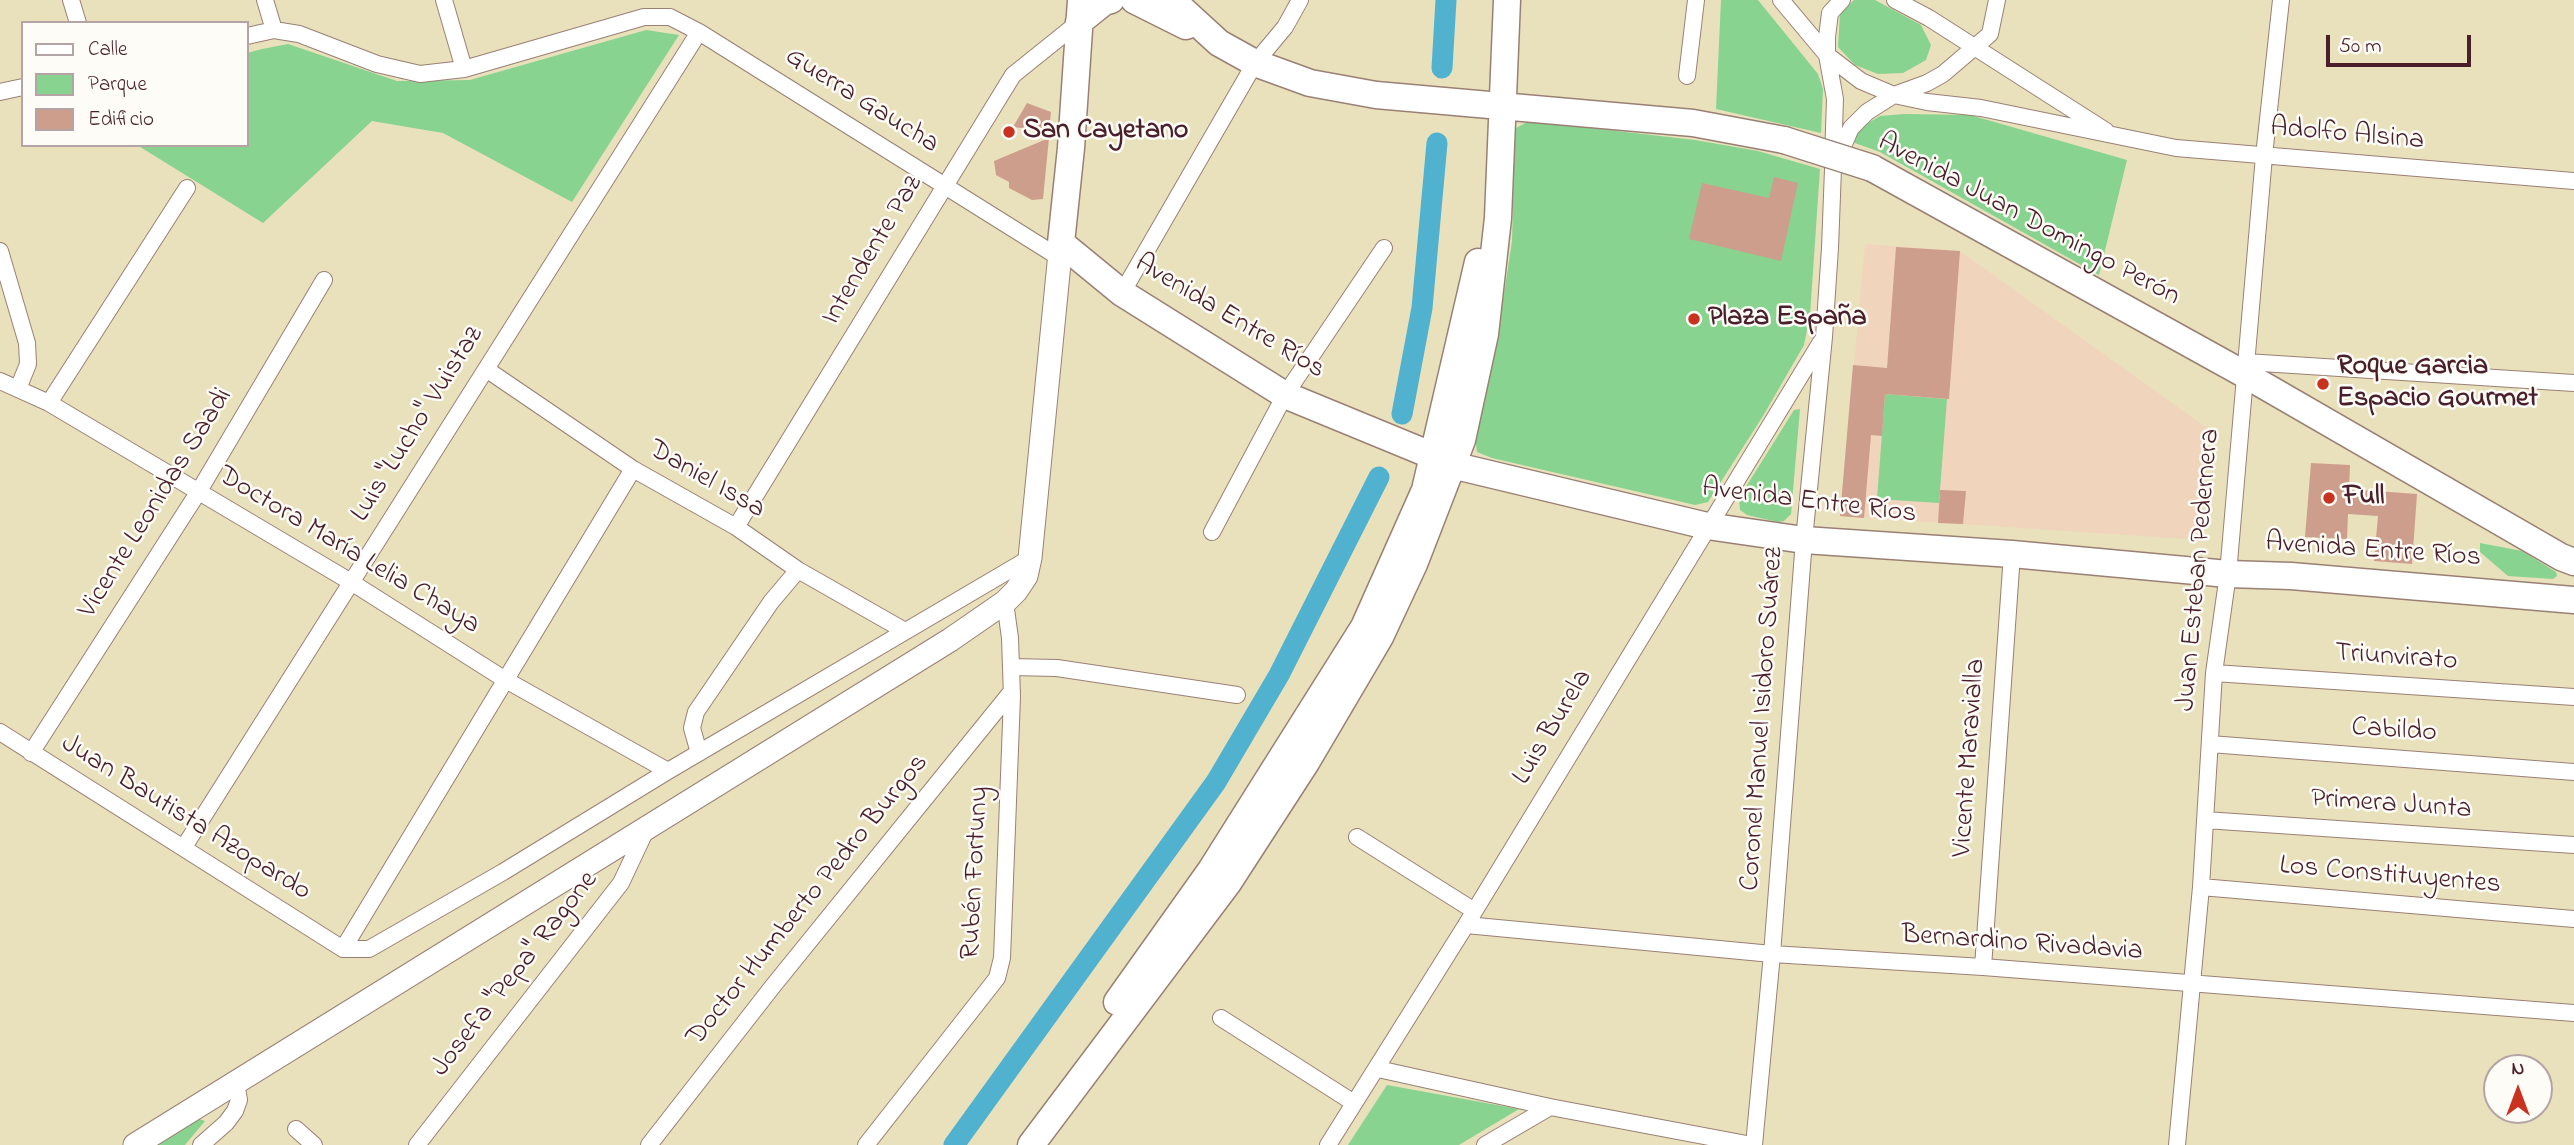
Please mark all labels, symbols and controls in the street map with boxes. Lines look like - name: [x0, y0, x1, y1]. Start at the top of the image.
- legend: [21, 21, 248, 147]
- scale bar: [2329, 21, 2474, 65]
- text: 50 m: [2339, 32, 2382, 62]
- text: Calle: [88, 35, 127, 65]
- street label: Guerra Gaucha: [778, 41, 944, 163]
- text: Parque: [88, 70, 147, 100]
- text: Edificio: [88, 105, 154, 135]
- street label: Adolfo Alsina: [2269, 113, 2425, 159]
- place label: San Cayetano: [1023, 115, 1188, 149]
- marker: San Cayetano: [1001, 124, 1017, 140]
- street label: Avenida Juan Domingo Perón: [1871, 127, 2185, 315]
- street label: Intendente Paz: [816, 170, 932, 332]
- street label: Avenida Entre Ríos: [1128, 248, 1330, 388]
- place label: Plaza España: [1708, 302, 1867, 336]
- marker: Plaza España: [1686, 311, 1702, 327]
- street label: Luis "Lucho" Vuistaz: [345, 321, 493, 529]
- place label: Roque Garcia Espacio Gourmet: [2337, 351, 2538, 417]
- marker: Roque Garcia Espacio Gourmet: [2315, 376, 2331, 392]
- street label: Vicente Leonidas Saadi: [73, 383, 241, 625]
- street label: Juan Esteban Pedernera: [2171, 427, 2229, 713]
- street label: Daniel Issa: [642, 434, 770, 528]
- street label: Doctora María Lelia Chaya: [211, 460, 485, 644]
- street label: Avenida Entre Ríos: [1700, 473, 1918, 533]
- place label: Full: [2343, 481, 2385, 515]
- marker: Full: [2321, 490, 2337, 506]
- street label: Avenida Entre Ríos: [2264, 528, 2482, 576]
- street label: Coronel Manuel Isidoro Suárez: [1735, 546, 1793, 892]
- street label: Triunvirato: [2333, 638, 2459, 680]
- street label: Vicente Maravialla: [1947, 658, 1995, 858]
- street label: Luis Burela: [1507, 664, 1601, 792]
- street label: Cabildo: [2350, 712, 2438, 752]
- street label: Juan Bautista Azopardo: [54, 728, 316, 910]
- street label: Doctor Humberto Pedro Burgos: [681, 748, 937, 1054]
- street label: Primera Junta: [2309, 784, 2473, 828]
- street label: Rubén Fortuny: [956, 786, 998, 960]
- street label: Los Constituyentes: [2278, 851, 2502, 903]
- street label: Josefa "Pepa" Ragone: [425, 865, 607, 1085]
- street label: Bernardino Rivadavia: [1900, 920, 2144, 970]
- north arrow: [2483, 1054, 2553, 1124]
- text: N: [2512, 1056, 2524, 1083]

